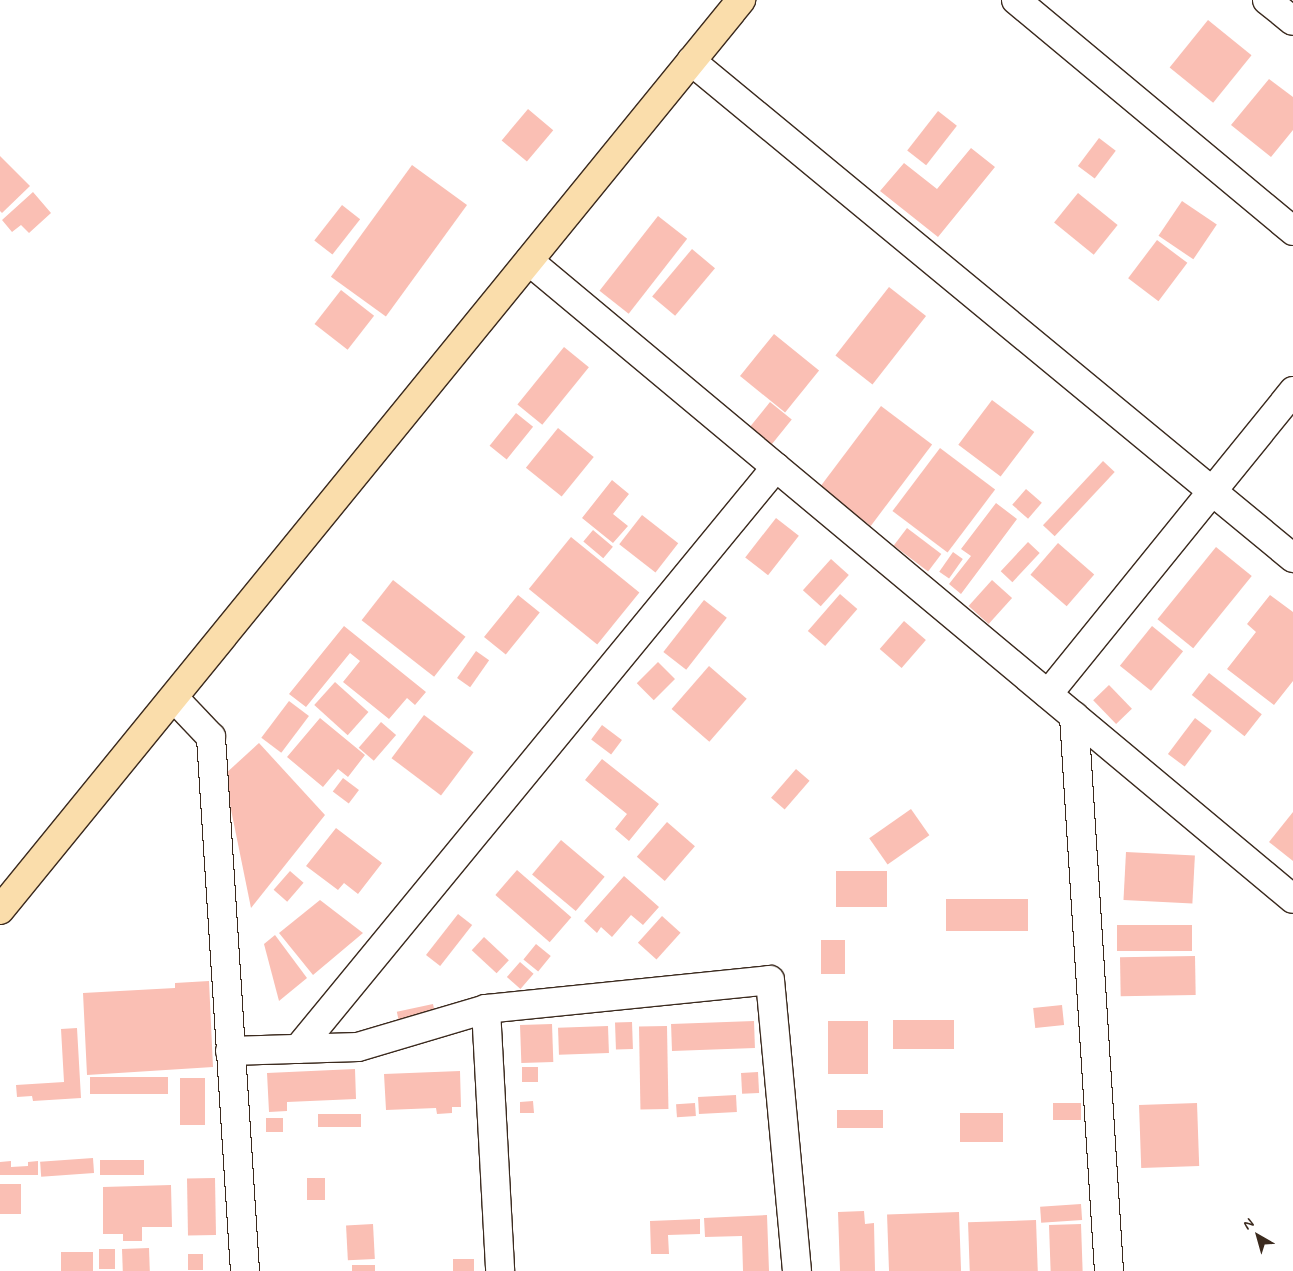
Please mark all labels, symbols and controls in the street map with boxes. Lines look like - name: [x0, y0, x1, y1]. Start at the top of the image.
- north arrow: [1233, 1211, 1283, 1261]
- text: N: [1240, 1214, 1258, 1234]

